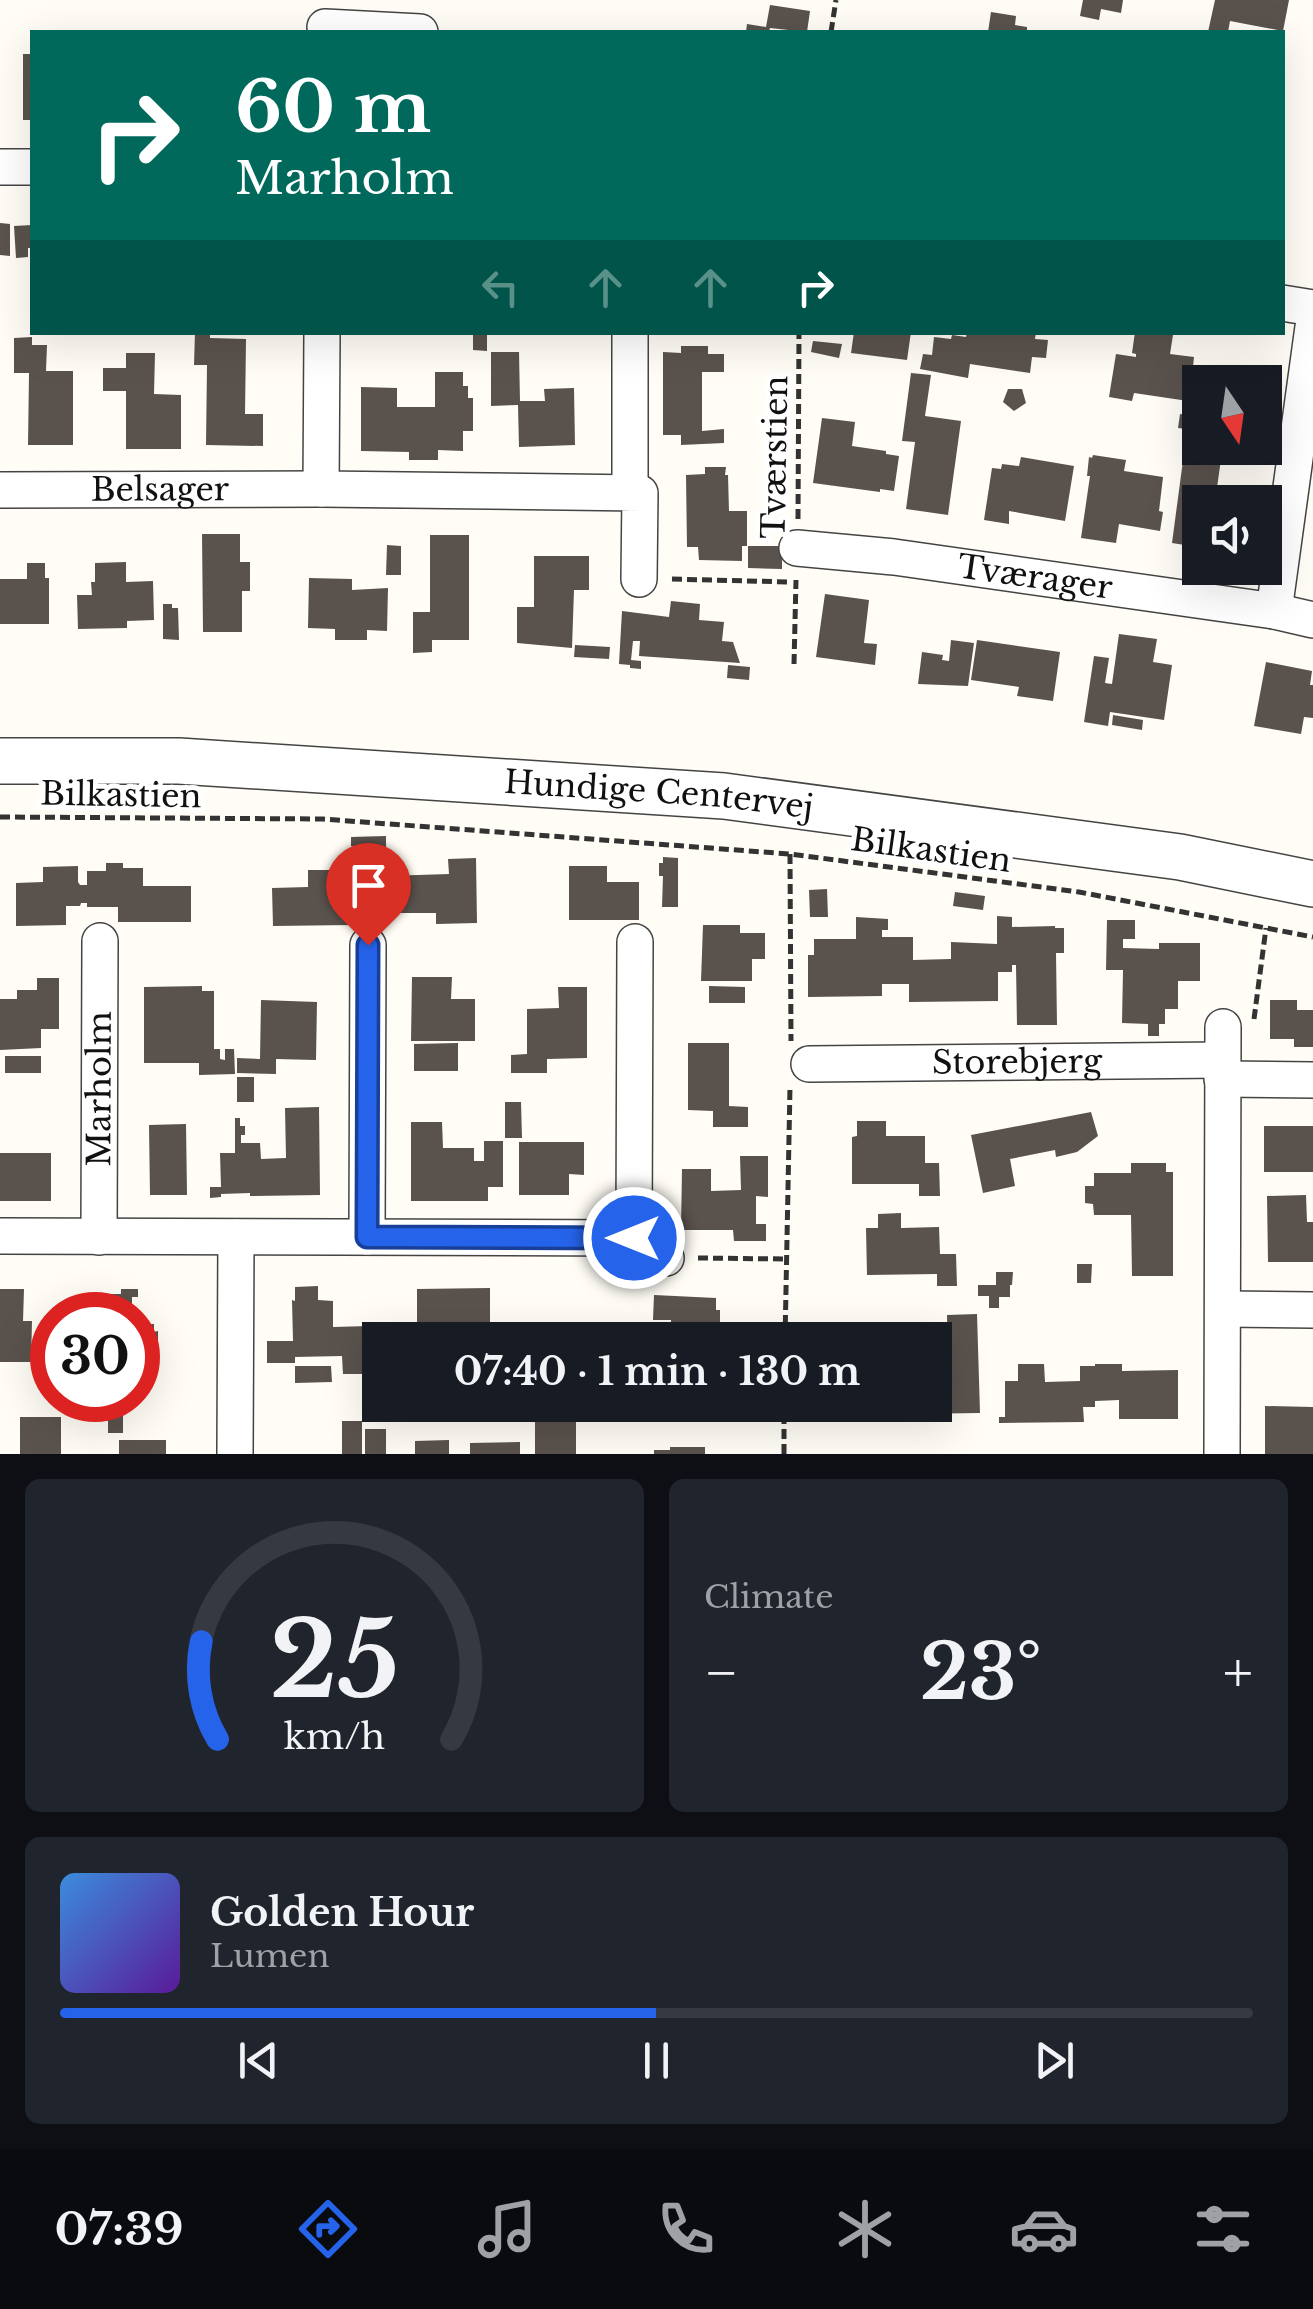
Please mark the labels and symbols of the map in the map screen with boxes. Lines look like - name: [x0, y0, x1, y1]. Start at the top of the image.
- north arrow: [1182, 365, 1282, 465]
- street label: Tværstien: [754, 375, 796, 539]
- street label: Belsager: [91, 469, 230, 510]
- street label: Tværager: [955, 546, 1116, 608]
- street label: Hundige Centervej: [503, 762, 816, 828]
- street label: Bilkastien: [40, 774, 202, 816]
- street label: Bilkastien: [848, 819, 1014, 881]
- pin: [326, 843, 411, 946]
- street label: Marholm: [79, 1011, 120, 1167]
- street label: Storebjerg: [932, 1041, 1103, 1083]
- position arrow: [582, 1186, 686, 1290]
- speed limit sign: 30: [30, 1292, 160, 1422]

